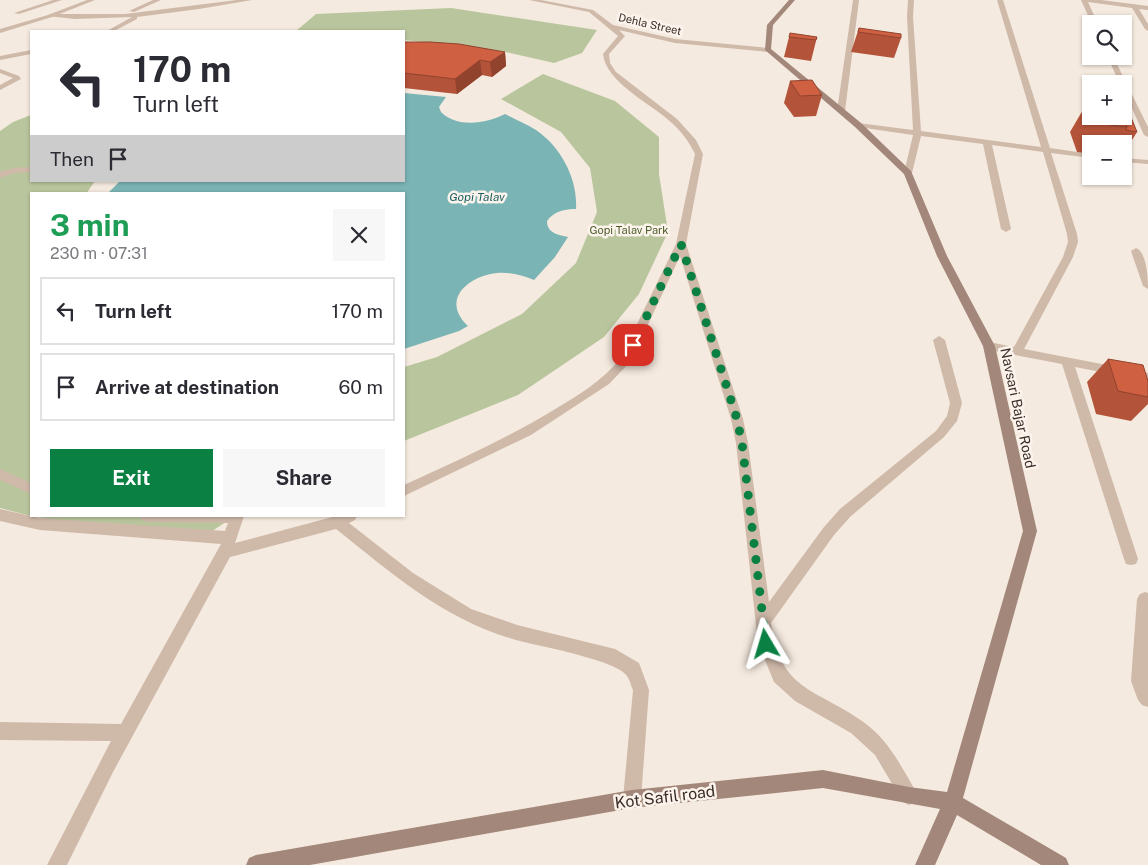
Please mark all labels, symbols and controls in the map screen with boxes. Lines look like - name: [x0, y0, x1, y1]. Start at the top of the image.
- street label: Dehla Street: [617, 11, 683, 37]
- map controls: [1082, 15, 1132, 185]
- button: search: [1082, 15, 1132, 65]
- text: 170 m: [133, 49, 231, 90]
- icon: left: [50, 50, 115, 115]
- button: +: [1082, 75, 1132, 125]
- text: Turn left: [133, 91, 219, 117]
- button: −: [1082, 135, 1132, 185]
- icon: arrive: [104, 145, 132, 173]
- text: Then: [50, 148, 94, 170]
- water label: Gopi Talav: [449, 190, 505, 204]
- text: 3 min: [50, 207, 129, 243]
- button: close: [333, 209, 385, 261]
- park label: Gopi Talav Park: [589, 224, 669, 236]
- text: 230 m · 07:31: [50, 244, 148, 263]
- icon: left: [52, 297, 80, 325]
- text: Turn left: [95, 300, 172, 322]
- text: 170 m: [332, 300, 383, 322]
- pin: [612, 324, 654, 366]
- icon: arrive: [619, 331, 647, 359]
- street label: Navsari Bajar Road: [997, 346, 1039, 470]
- icon: arrive: [52, 373, 80, 401]
- text: Arrive at destination: [95, 376, 279, 398]
- text: 60 m: [339, 376, 383, 398]
- button: Exit: [50, 449, 213, 507]
- button: Share: [223, 449, 385, 507]
- position arrow: [739, 617, 791, 669]
- street label: Kot Safil road: [614, 781, 716, 813]

